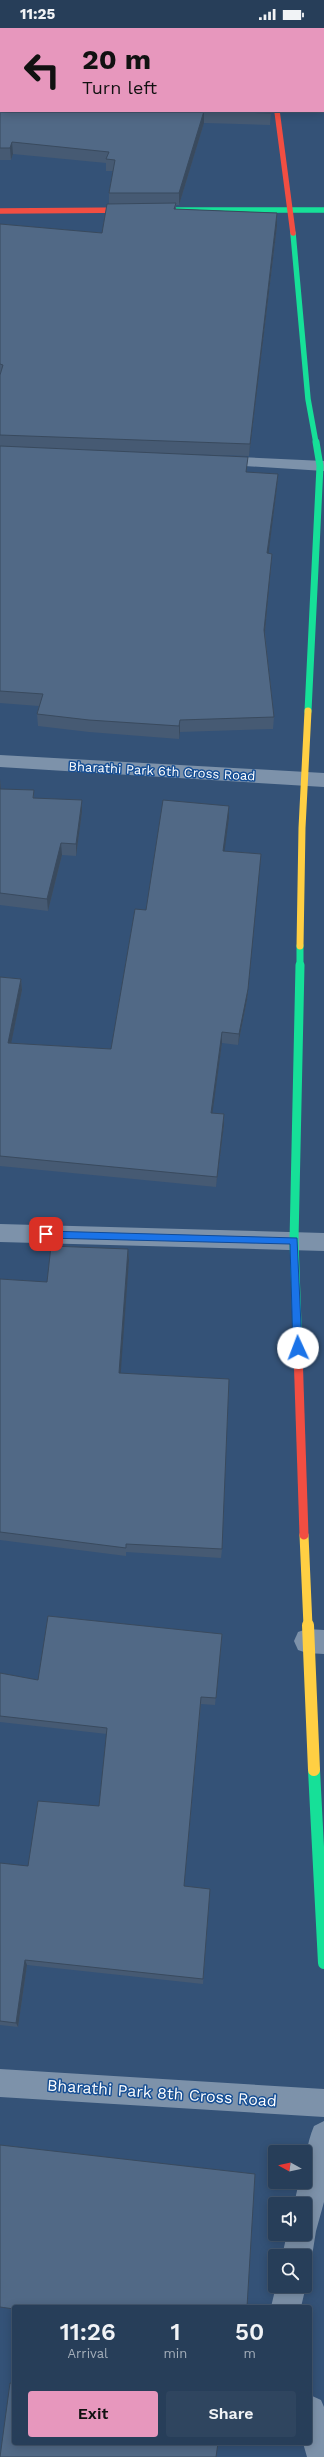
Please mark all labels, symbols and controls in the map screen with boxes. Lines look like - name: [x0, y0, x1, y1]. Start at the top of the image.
- text: 11:25: [20, 5, 55, 23]
- text: 20 m: [82, 43, 151, 76]
- icon: left: [16, 44, 68, 96]
- text: Turn left: [82, 77, 157, 98]
- street label: Bharathi Park 6th Cross Road: [68, 759, 256, 783]
- pin: [29, 1217, 63, 1251]
- icon: arrive: [35, 1223, 57, 1245]
- position arrow: [277, 1327, 319, 1369]
- street label: Bharathi Park 8th Cross Road: [46, 2075, 278, 2111]
- north arrow: [268, 2145, 312, 2189]
- map controls: [268, 2145, 312, 2293]
- button: sound: [268, 2197, 312, 2241]
- button: search: [268, 2249, 312, 2293]
- text: 11:26: [60, 2318, 116, 2346]
- text: 1: [170, 2318, 180, 2346]
- text: 50: [235, 2318, 264, 2346]
- text: Arrival: [67, 2346, 108, 2361]
- text: min: [163, 2346, 187, 2361]
- text: m: [243, 2346, 256, 2361]
- button: Exit: [28, 2391, 158, 2437]
- button: Share: [166, 2391, 296, 2437]

